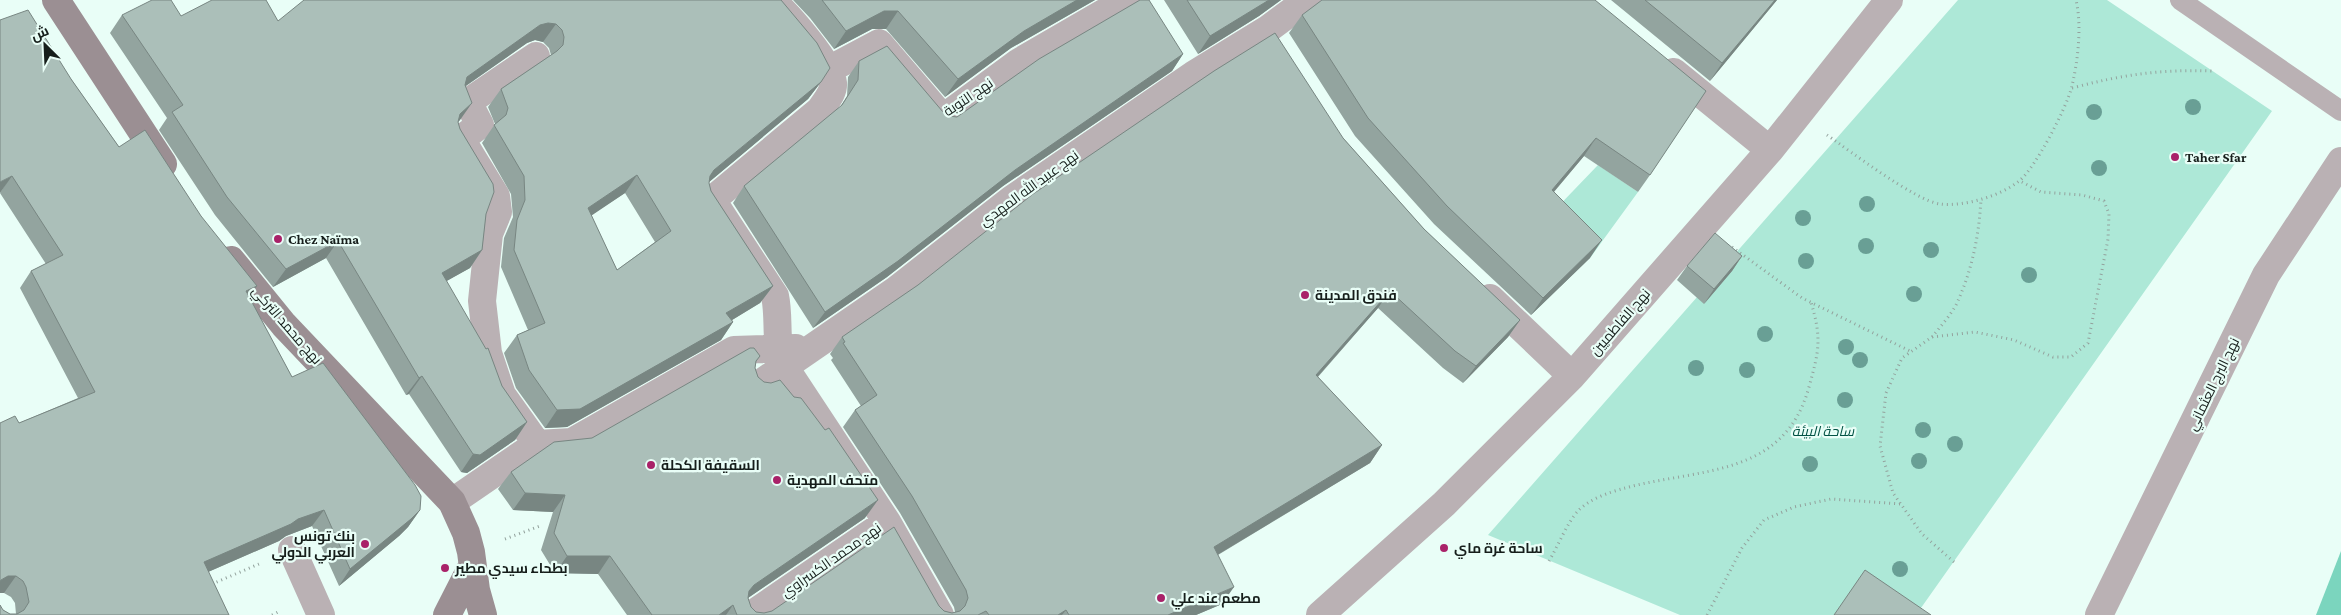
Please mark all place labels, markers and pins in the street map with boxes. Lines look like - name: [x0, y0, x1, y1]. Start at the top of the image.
- place label: Taher Sfar: [2185, 149, 2247, 165]
- marker: Taher Sfar: [2169, 151, 2181, 163]
- place label: Chez Naïma: [288, 231, 359, 247]
- marker: Chez Naïma: [272, 233, 284, 245]
- place label: فندق المدينة: [1315, 287, 1397, 304]
- marker: فندق المدينة: [1299, 289, 1311, 301]
- place label: السقيفة الكحلة: [661, 457, 760, 473]
- marker: السقيفة الكحلة: [645, 459, 657, 471]
- place label: متحف المهدية: [787, 472, 878, 489]
- marker: متحف المهدية: [771, 474, 783, 486]
- place label: بنك تونس العربي الدولي: [271, 528, 355, 564]
- marker: بنك تونس العربي الدولي: [359, 538, 371, 550]
- place label: ساحة غرة ماي: [1454, 540, 1543, 559]
- marker: ساحة غرة ماي: [1438, 542, 1450, 554]
- place label: بطحاء سيدي مطير: [454, 560, 568, 579]
- marker: بطحاء سيدي مطير: [439, 562, 451, 574]
- place label: مطعم عند علي: [1171, 590, 1261, 610]
- marker: مطعم عند علي: [1155, 592, 1167, 604]

